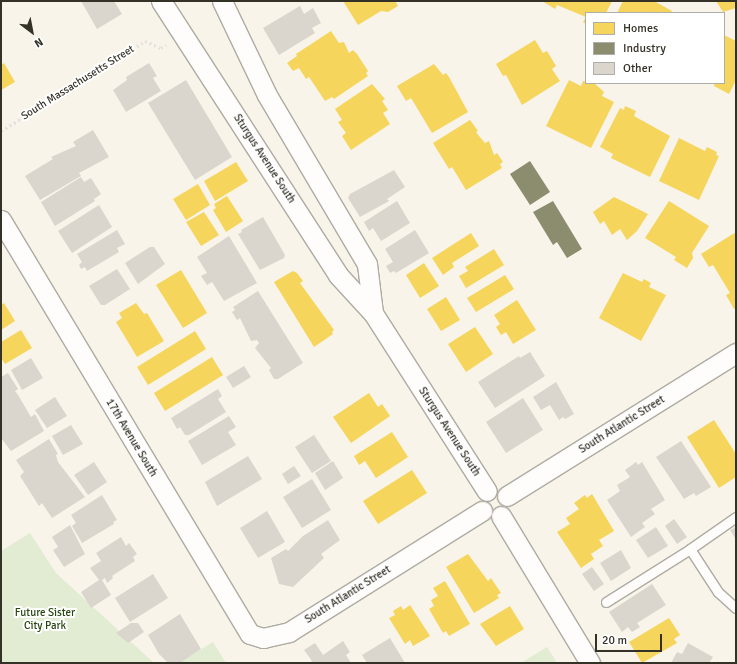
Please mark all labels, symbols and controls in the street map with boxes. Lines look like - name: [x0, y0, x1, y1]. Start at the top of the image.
- north arrow: [12, 12, 52, 52]
- legend: [585, 12, 725, 84]
- text: Homes: [623, 21, 658, 36]
- text: N: [32, 35, 45, 50]
- text: Industry: [623, 41, 666, 56]
- street label: South Massachusetts Street: [19, 43, 137, 123]
- text: Other: [623, 61, 652, 76]
- street label: Sturgus Avenue South: [230, 112, 298, 206]
- street label: Sturgus Avenue South: [415, 385, 483, 479]
- street label: South Atlantic Street: [577, 393, 667, 457]
- street label: 17th Avenue South: [103, 397, 159, 479]
- street label: South Atlantic Street: [303, 563, 393, 627]
- park label: Future Sister City Park: [15, 607, 75, 633]
- scale bar: [597, 626, 664, 652]
- text: 20 m: [602, 633, 627, 648]

